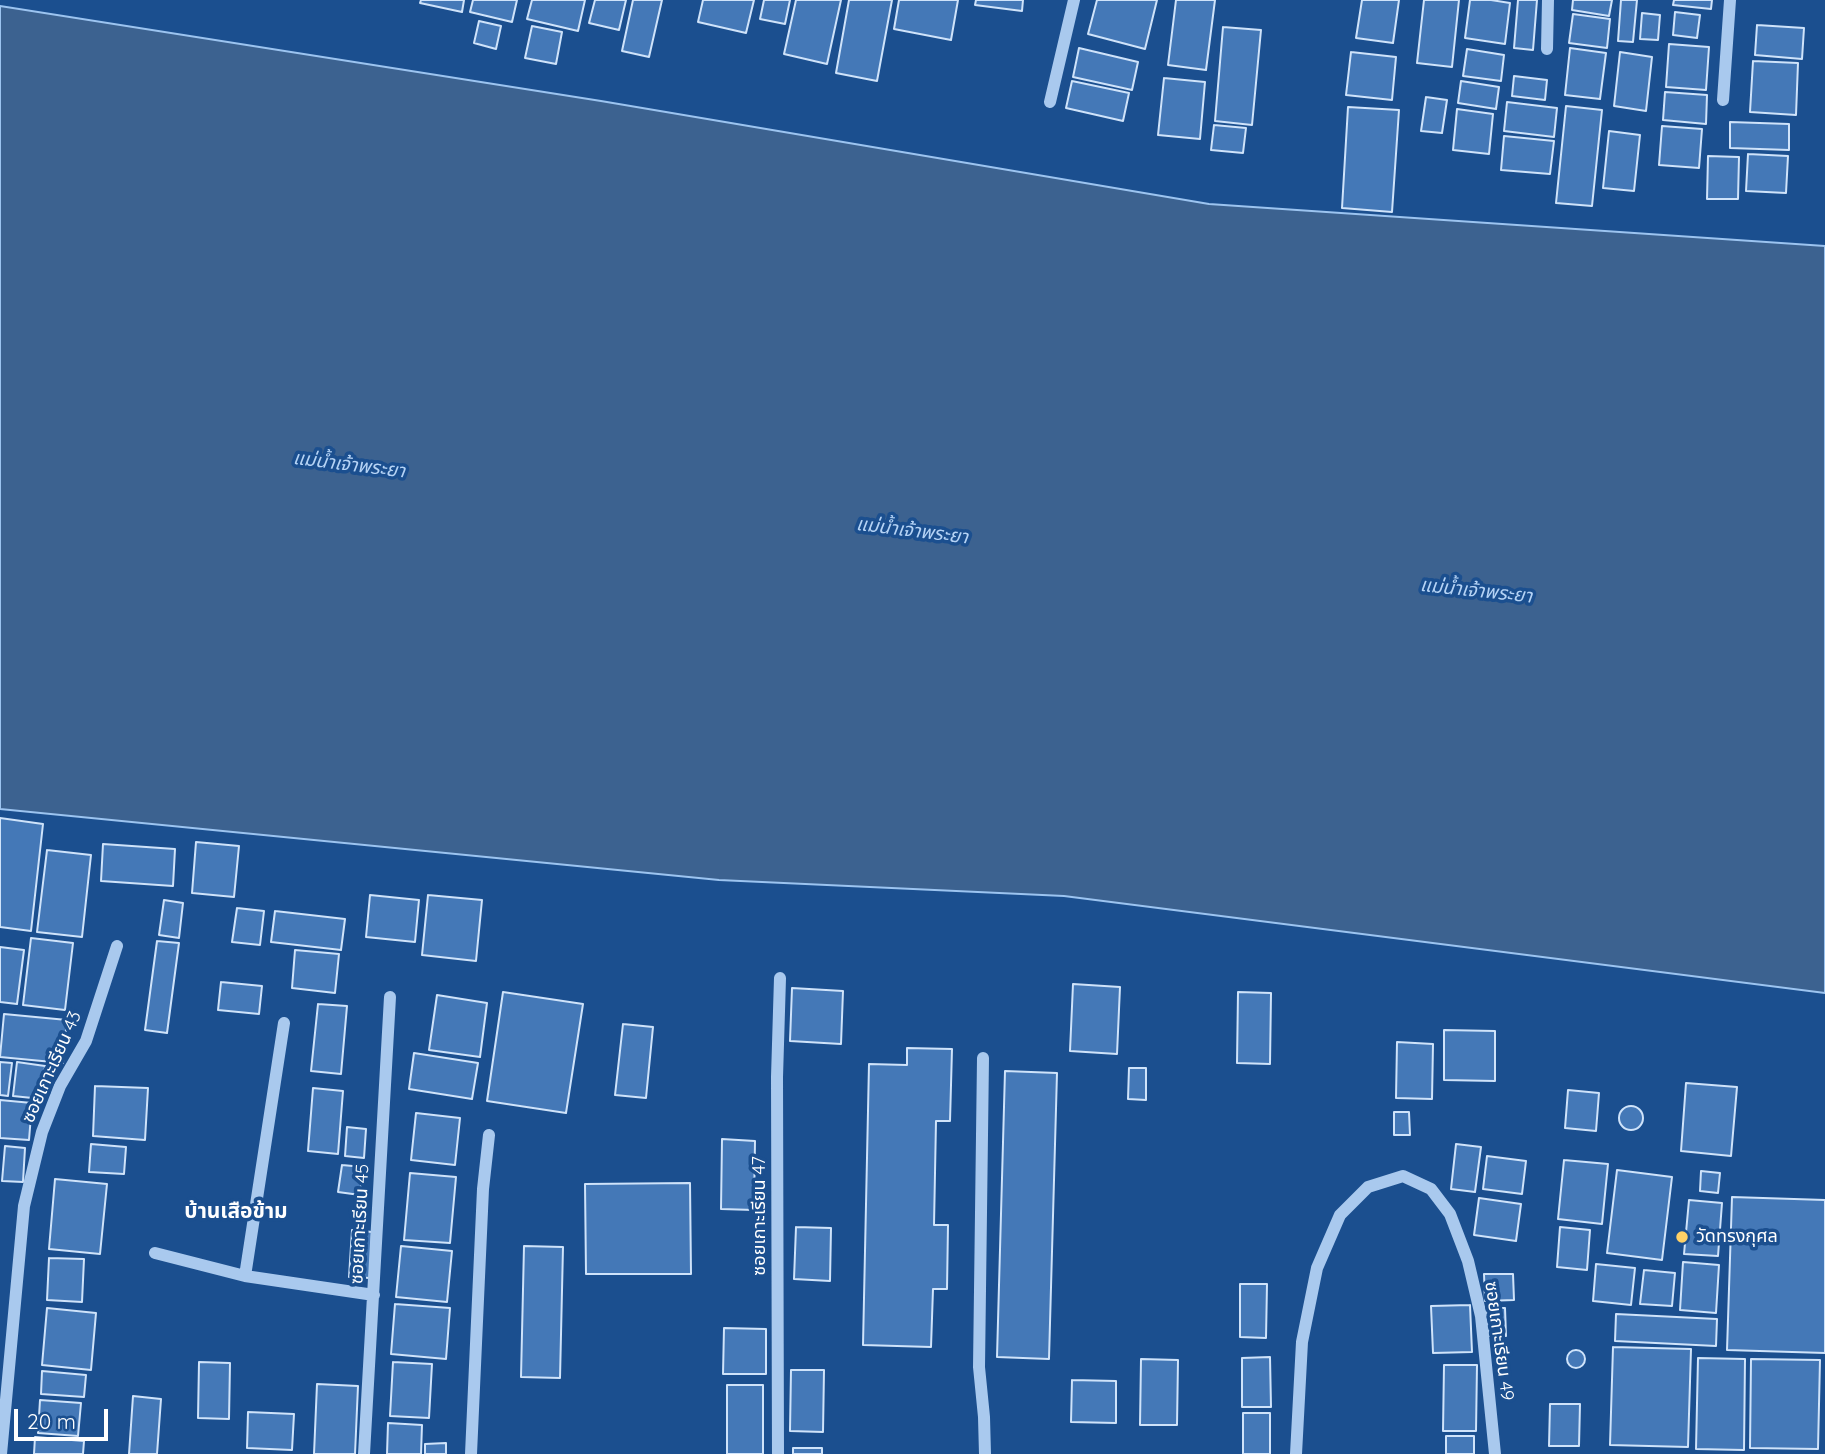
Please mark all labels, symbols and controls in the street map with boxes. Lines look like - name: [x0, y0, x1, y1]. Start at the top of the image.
- water label: แม่น้ำเจ้าพระยา: [292, 447, 406, 483]
- water label: แม่น้ำเจ้าพระยา: [855, 513, 969, 549]
- water label: แม่น้ำเจ้าพระยา: [1419, 574, 1533, 608]
- street label: ซอยเกาะเรียน 43: [18, 1008, 86, 1126]
- street label: ซอยเกาะเรียน 47: [749, 1156, 771, 1276]
- street label: ซอยเกาะเรียน 45: [346, 1163, 374, 1285]
- district label: บ้านเสือข้าม: [184, 1199, 288, 1225]
- place label: วัดทรงกุศล: [1696, 1226, 1778, 1248]
- marker: วัดทรงกุศล: [1674, 1229, 1690, 1245]
- street label: ซอยเกาะเรียน 49: [1480, 1280, 1518, 1402]
- scale bar: [18, 1394, 112, 1438]
- text: 20 m: [27, 1408, 76, 1434]

